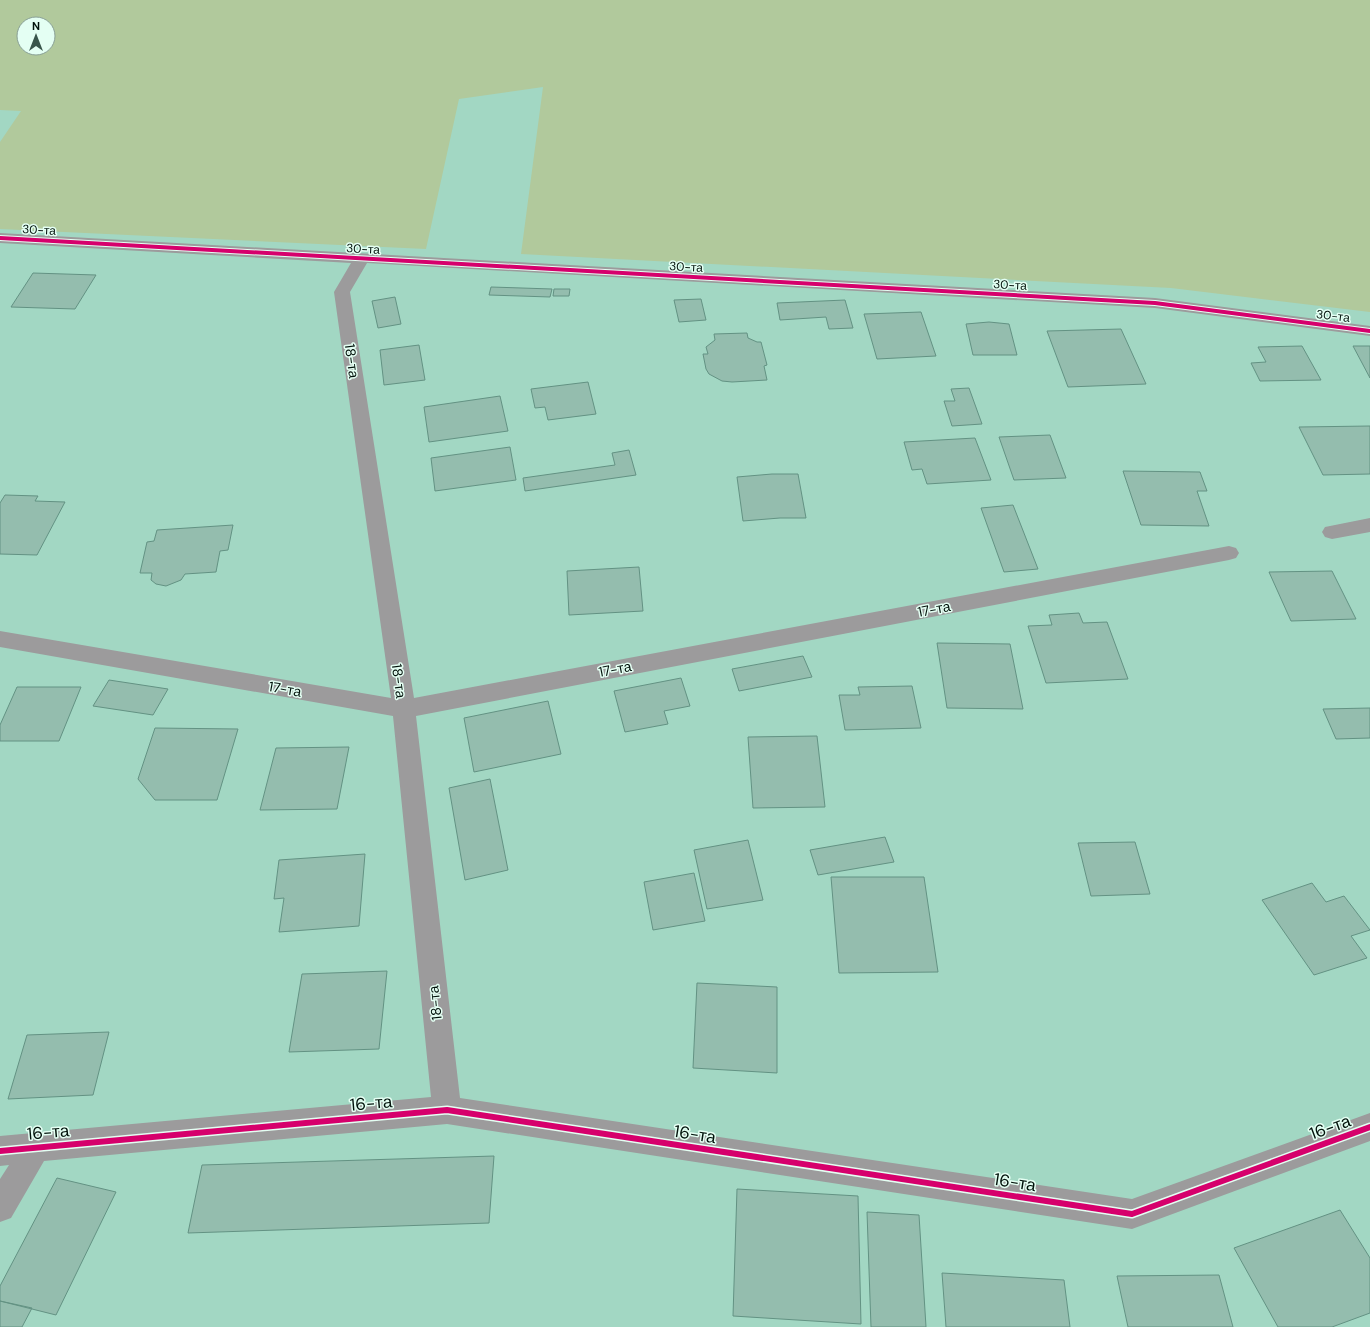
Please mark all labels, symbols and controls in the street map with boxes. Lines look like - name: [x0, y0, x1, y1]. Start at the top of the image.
- north arrow: [16, 16, 56, 56]
- text: N: [32, 19, 40, 33]
- street label: 30-та: [22, 221, 57, 239]
- street label: 30-та: [346, 240, 381, 258]
- street label: 30-та: [669, 258, 704, 276]
- street label: 30-та: [993, 276, 1028, 294]
- street label: 30-та: [1315, 306, 1351, 326]
- street label: 18-та: [341, 343, 363, 380]
- street label: 17-та: [916, 597, 952, 621]
- street label: 17-та: [597, 657, 633, 681]
- street label: 18-та: [388, 663, 410, 700]
- street label: 17-та: [267, 677, 303, 701]
- street label: 18-та: [424, 985, 446, 1021]
- street label: 16-та: [349, 1090, 394, 1116]
- street label: 16-та: [1306, 1109, 1354, 1145]
- street label: 16-та: [26, 1119, 71, 1145]
- street label: 16-та: [672, 1120, 718, 1148]
- street label: 16-та: [992, 1168, 1038, 1196]

